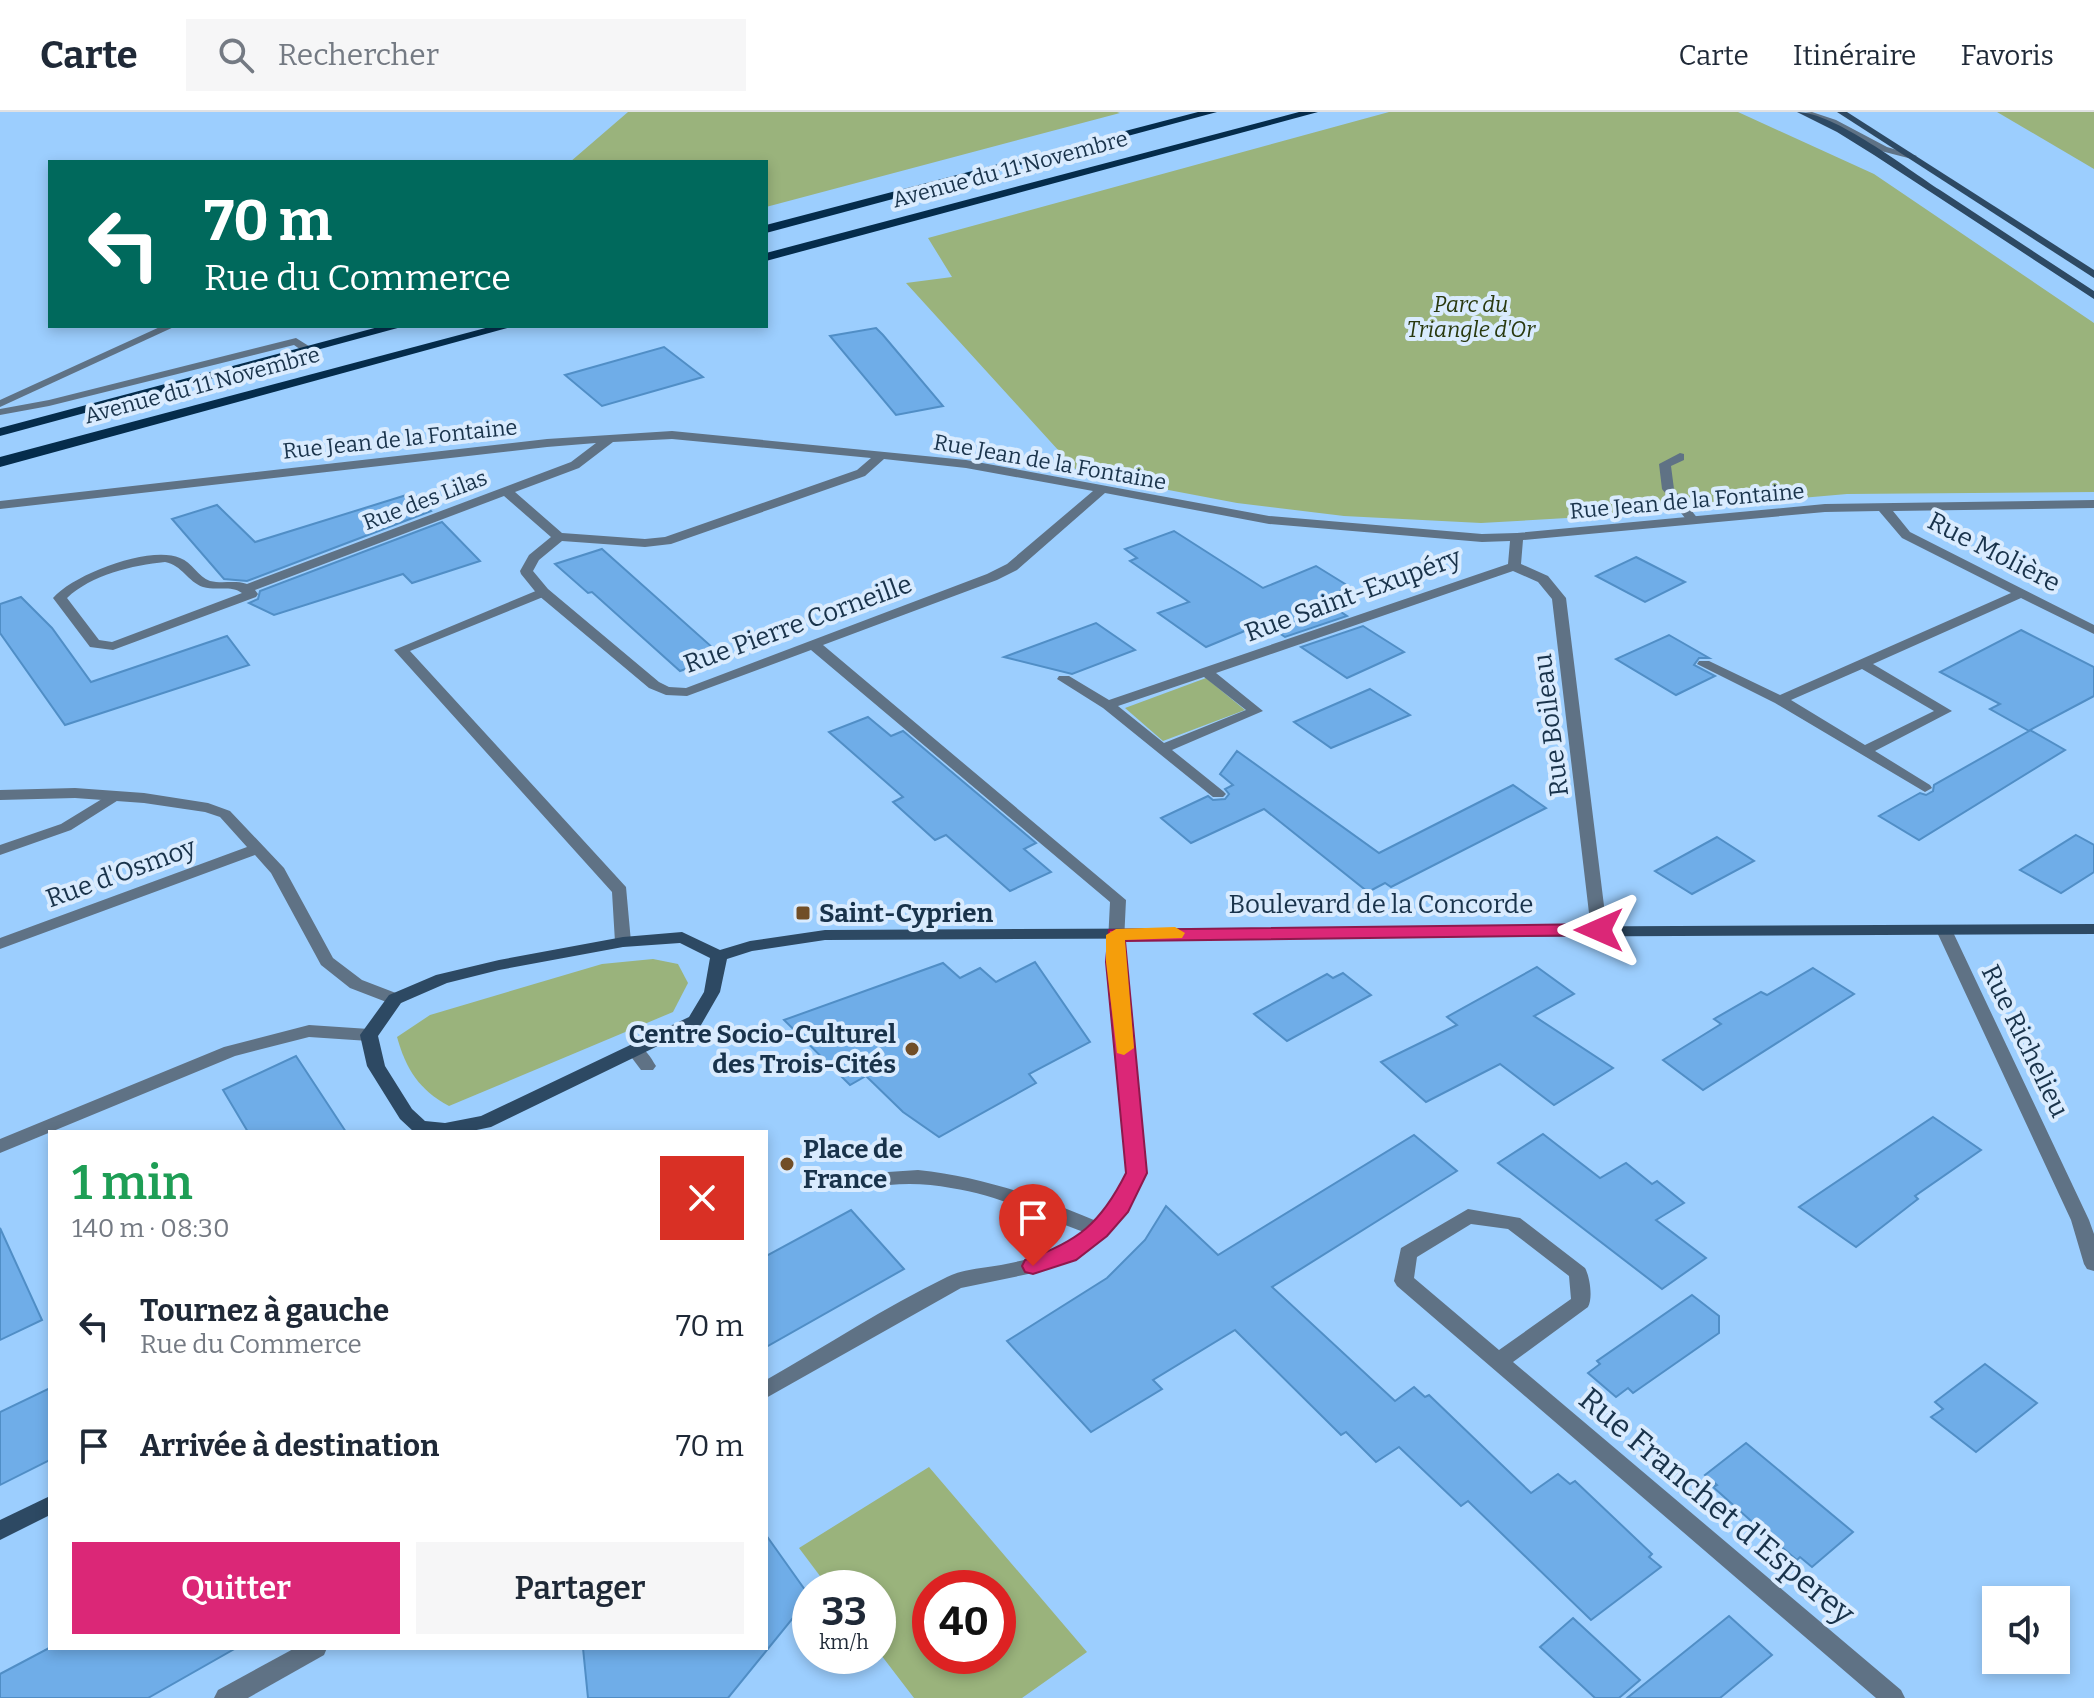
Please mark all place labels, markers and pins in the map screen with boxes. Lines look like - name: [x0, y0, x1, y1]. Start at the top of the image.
- place label: Saint-Cyprien: [819, 898, 993, 929]
- marker: Saint-Cyprien: [794, 904, 812, 922]
- place label: Centre Socio-Culturel des Trois-Cités: [628, 1019, 896, 1080]
- marker: Centre Socio-Culturel des Trois-Cités: [903, 1040, 921, 1058]
- place label: Place de France: [803, 1134, 903, 1195]
- marker: Place de France: [778, 1155, 796, 1173]
- pin: [999, 1184, 1067, 1266]

